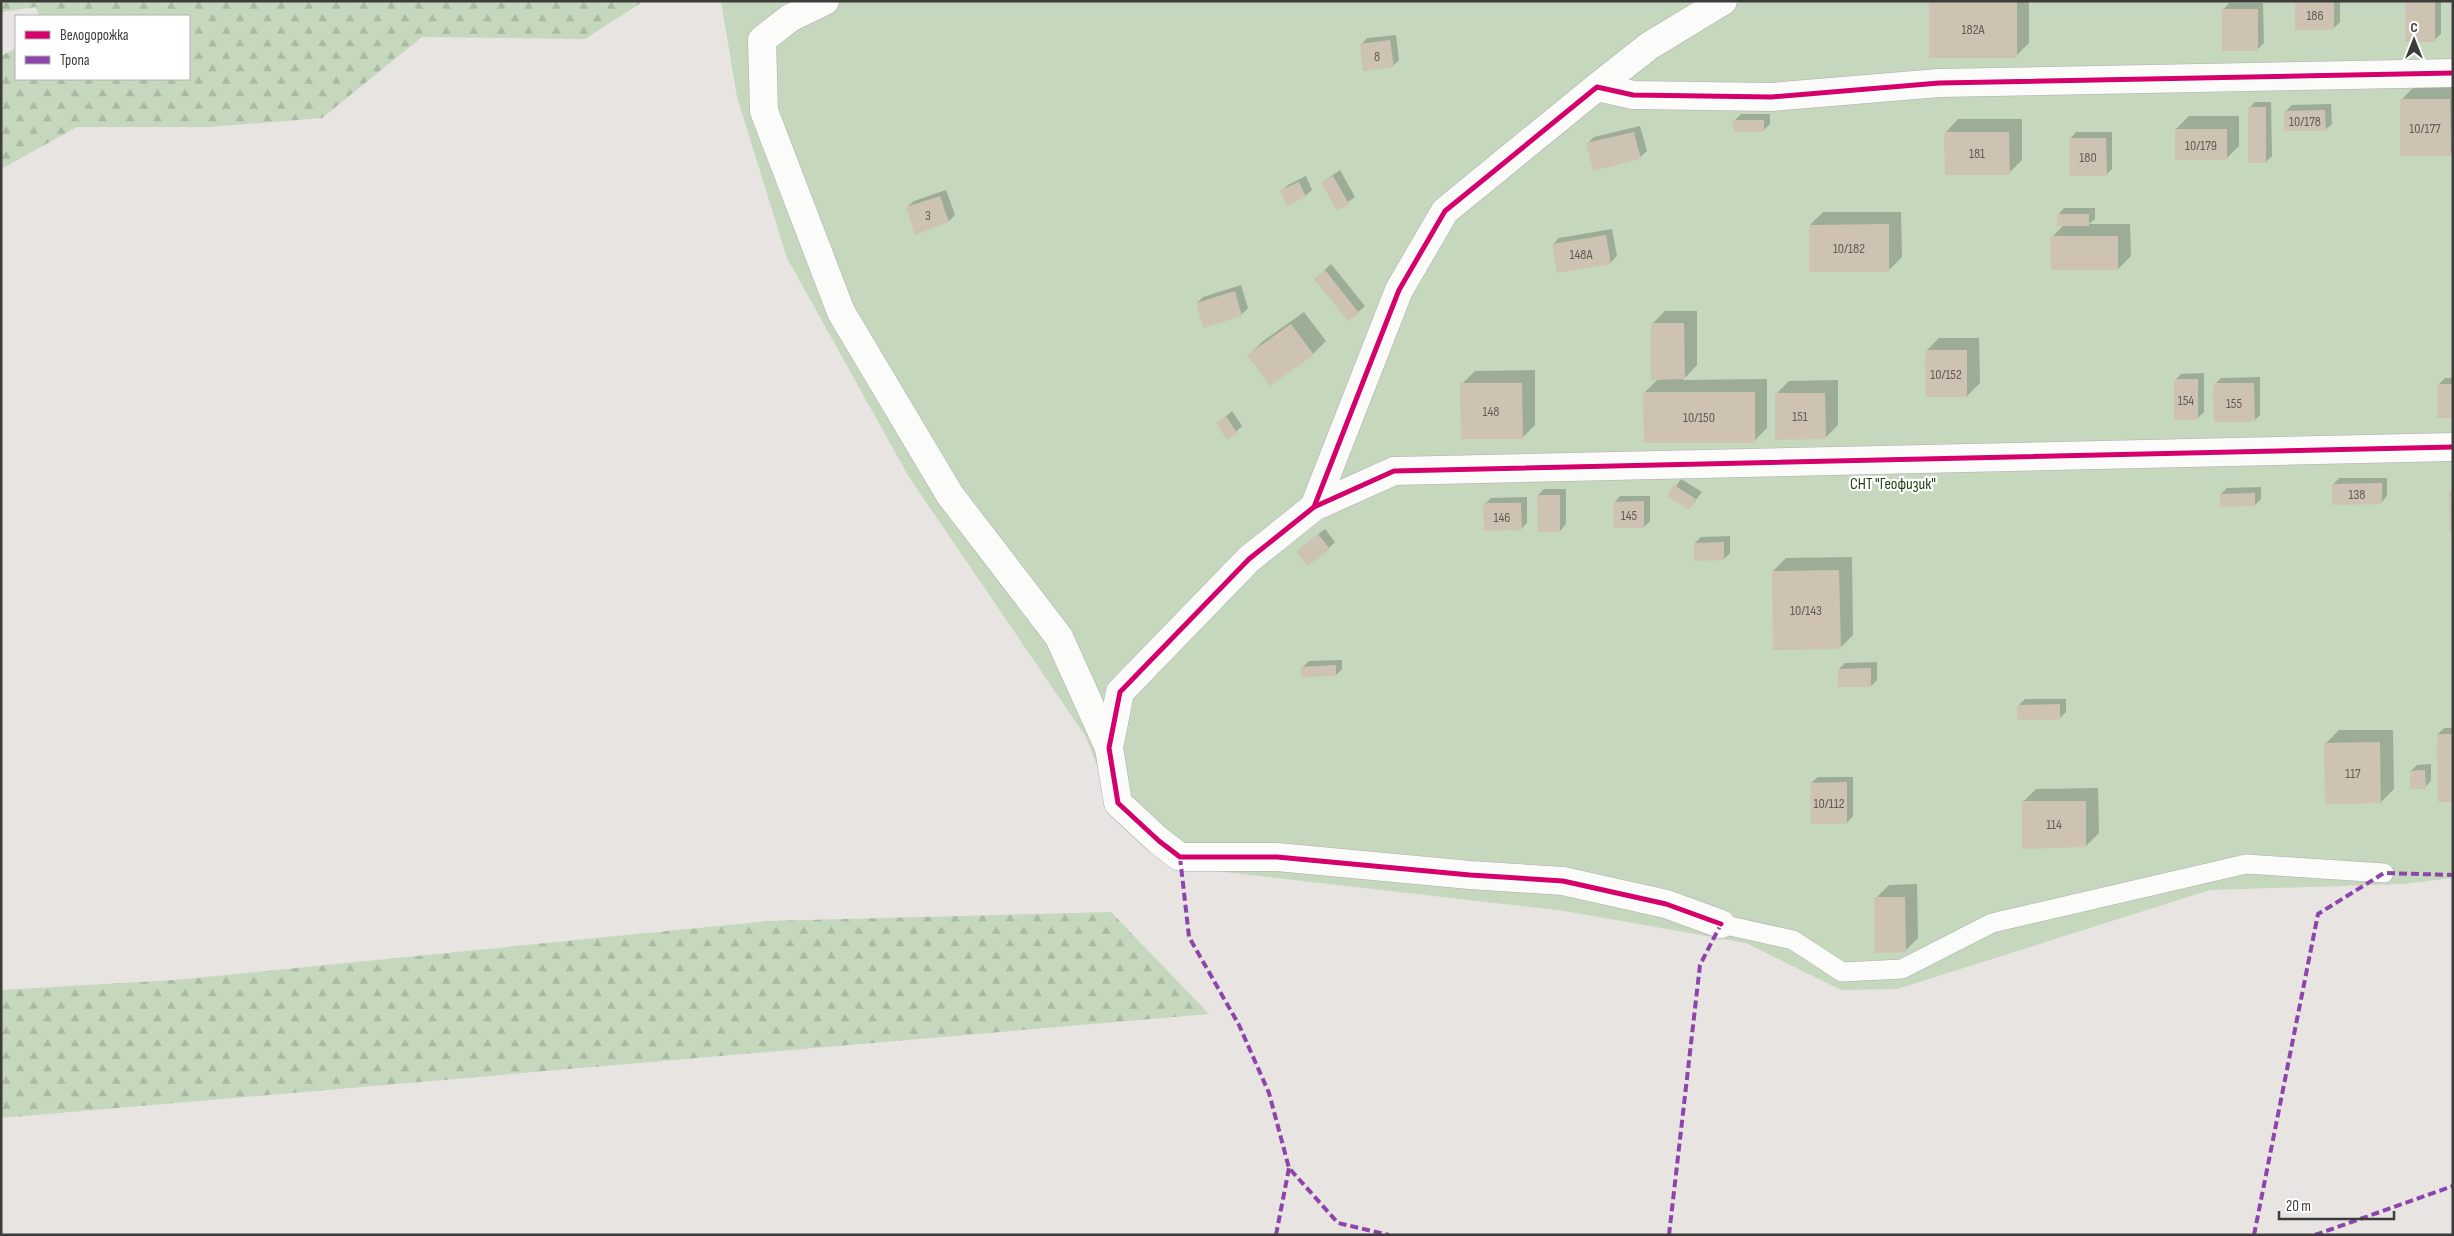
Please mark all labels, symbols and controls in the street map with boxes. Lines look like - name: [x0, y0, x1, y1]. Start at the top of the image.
- house number: 186: [2306, 7, 2324, 24]
- legend: [15, 15, 190, 80]
- north arrow: [2389, 15, 2439, 65]
- text: С: [2410, 19, 2418, 36]
- house number: 182А: [1962, 21, 1985, 38]
- text: Велодорожка: [60, 26, 129, 45]
- house number: 8: [1374, 48, 1380, 65]
- text: Тропа: [60, 51, 90, 70]
- house number: 10/178: [2289, 113, 2321, 130]
- house number: 10/177: [2409, 120, 2441, 137]
- house number: 10/179: [2185, 137, 2217, 154]
- house number: 181: [1969, 145, 1985, 162]
- house number: 180: [2079, 149, 2097, 166]
- house number: 3: [925, 207, 931, 224]
- house number: 10/182: [1833, 240, 1865, 257]
- house number: 148А: [1570, 246, 1593, 263]
- house number: 10/152: [1930, 366, 1962, 383]
- house number: 154: [2178, 392, 2194, 409]
- house number: 155: [2226, 395, 2242, 412]
- house number: 148: [1483, 403, 1499, 420]
- house number: 151: [1792, 408, 1808, 425]
- house number: 10/150: [1683, 409, 1715, 426]
- park label: СНТ "Геофизик": [1850, 475, 1936, 494]
- house number: 138: [2349, 486, 2365, 503]
- house number: 145: [1621, 507, 1638, 524]
- house number: 146: [1494, 509, 1510, 526]
- house number: 10/143: [1790, 602, 1822, 619]
- house number: 117: [2345, 765, 2361, 782]
- house number: 10/112: [1814, 795, 1845, 812]
- house number: 114: [2046, 816, 2062, 833]
- scale bar: [2279, 1188, 2394, 1220]
- text: 20 m: [2286, 1197, 2311, 1216]

